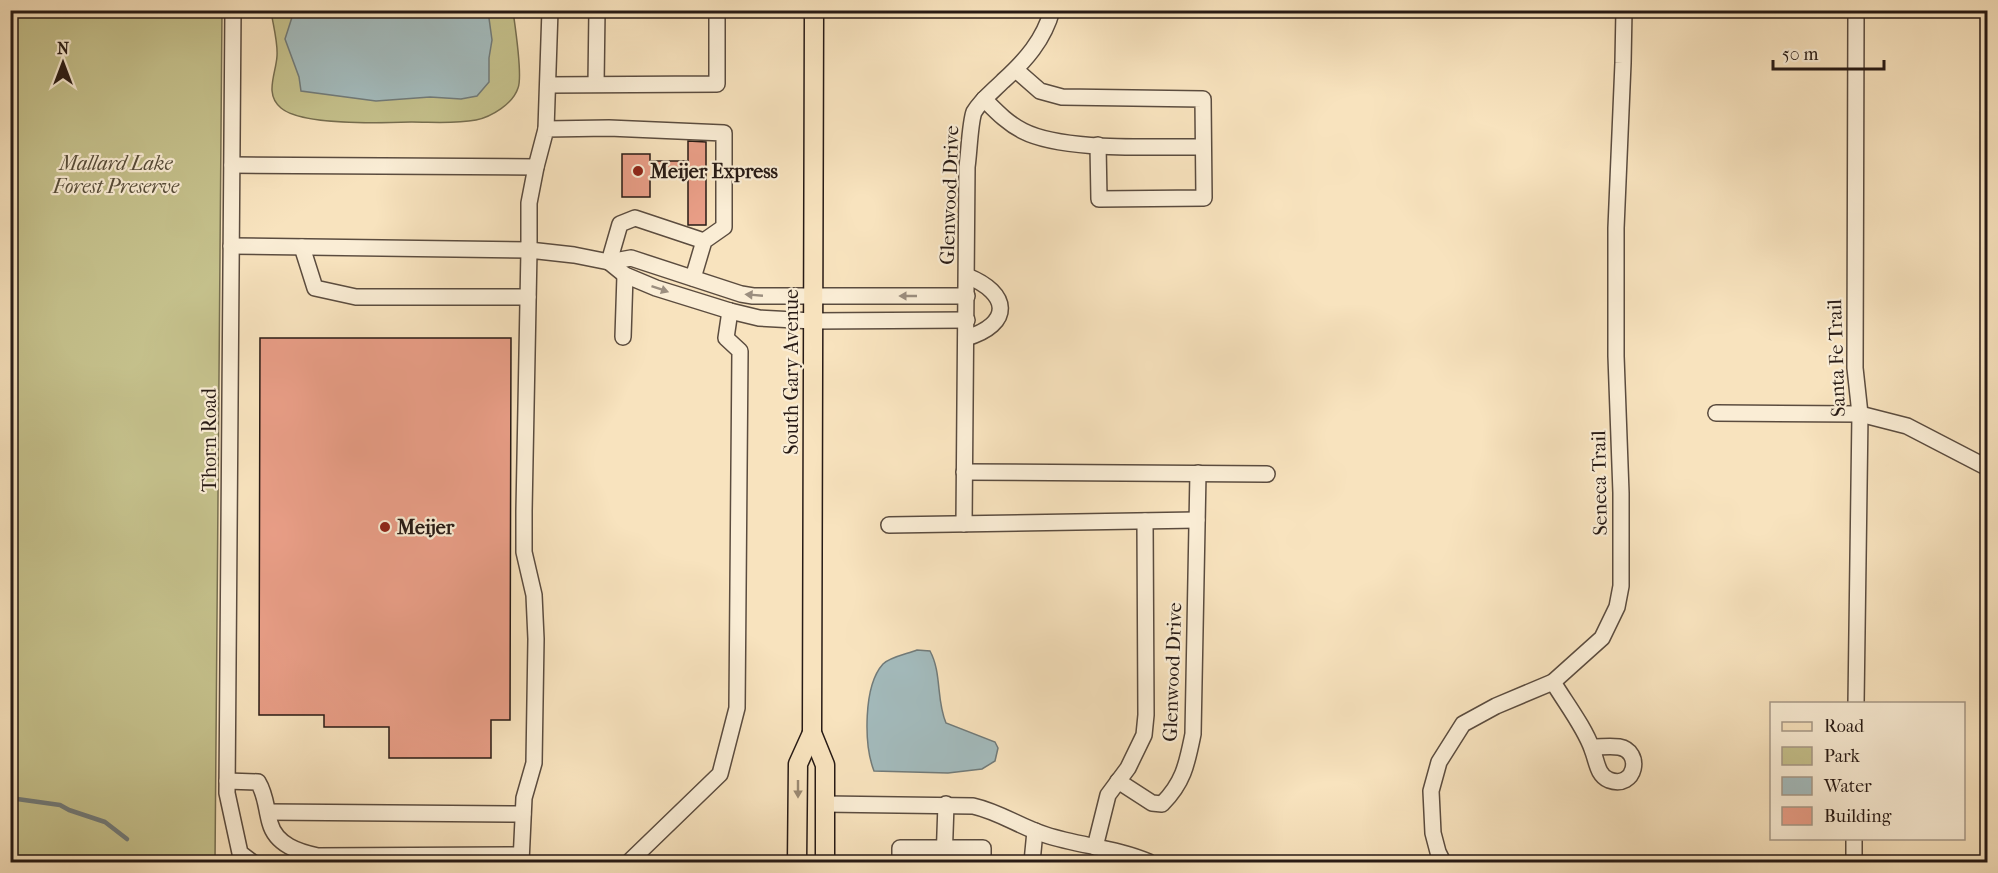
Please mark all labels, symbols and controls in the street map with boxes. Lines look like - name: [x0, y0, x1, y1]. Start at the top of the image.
- north arrow: [33, 33, 93, 93]
- scale bar: [1773, 33, 1884, 71]
- text: N: [57, 39, 70, 58]
- text: 50 m: [1782, 44, 1819, 65]
- street label: Glenwood Drive: [936, 125, 963, 265]
- park label: Mallard Lake Forest Preserve: [52, 152, 180, 198]
- place label: Meijer Express: [649, 160, 779, 183]
- marker: Meijer Express: [631, 164, 645, 178]
- one-way arrow: [651, 284, 669, 294]
- street label: South Gary Avenue: [780, 289, 803, 455]
- one-way arrow: [745, 290, 764, 300]
- one-way arrow: [899, 291, 918, 301]
- street label: Santa Fe Trail: [1823, 298, 1850, 417]
- street label: Thorn Road: [198, 387, 221, 492]
- street label: Seneca Trail: [1587, 430, 1612, 536]
- place label: Meijer: [396, 516, 455, 539]
- marker: Meijer: [378, 520, 392, 534]
- street label: Glenwood Drive: [1159, 602, 1186, 742]
- legend: [1770, 702, 1965, 840]
- text: Road: [1824, 716, 1864, 737]
- text: Park: [1824, 746, 1861, 767]
- text: Water: [1823, 776, 1872, 797]
- one-way arrow: [793, 779, 803, 798]
- text: Building: [1824, 806, 1892, 827]

